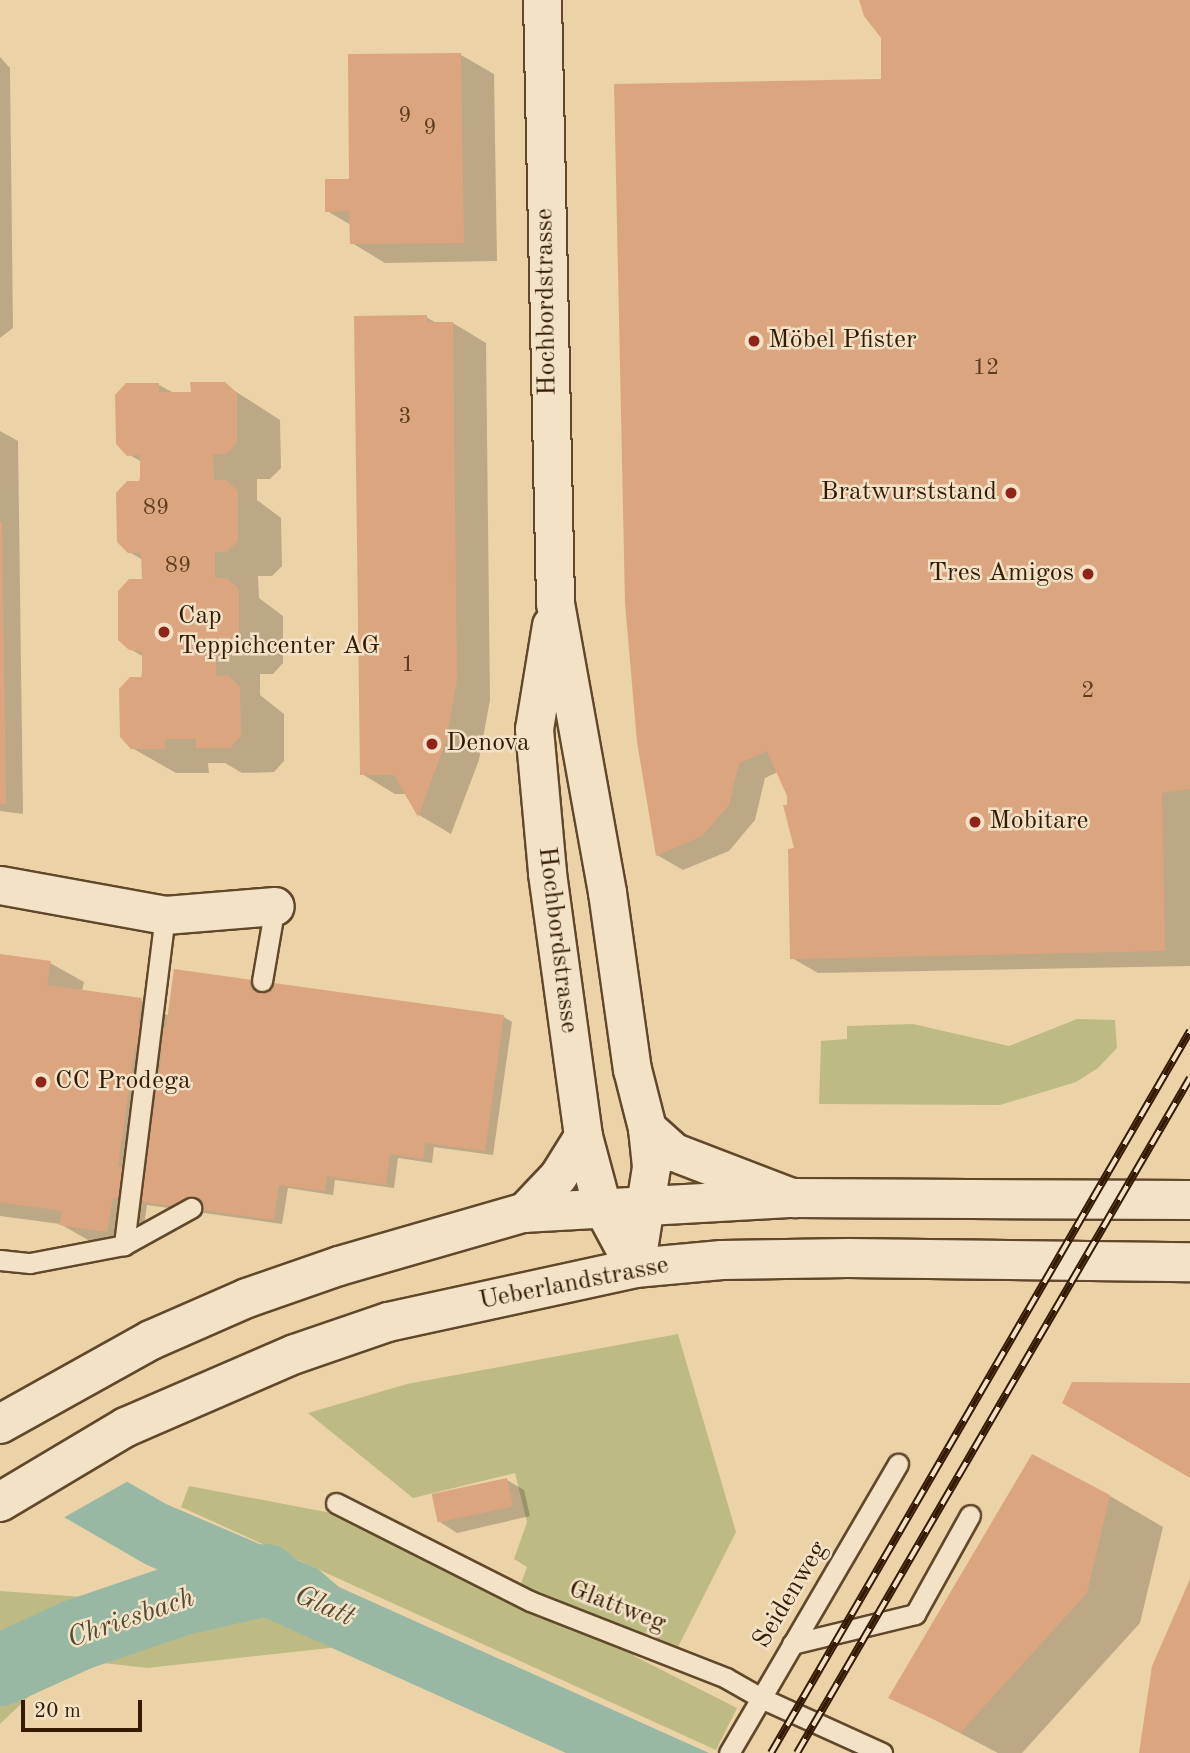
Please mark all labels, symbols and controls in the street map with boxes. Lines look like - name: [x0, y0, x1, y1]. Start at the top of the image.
- house number: 9: [398, 102, 412, 130]
- house number: 9: [423, 114, 437, 142]
- street label: Hochbordstrasse: [530, 208, 564, 396]
- place label: Möbel Pfister: [768, 325, 917, 357]
- marker: Möbel Pfister: [746, 333, 762, 349]
- house number: 12: [973, 354, 999, 382]
- house number: 3: [398, 403, 412, 431]
- place label: Bratwurststand: [821, 477, 997, 509]
- marker: Bratwurststand: [1003, 485, 1019, 501]
- house number: 89: [143, 494, 169, 522]
- house number: 89: [165, 552, 191, 580]
- place label: Tres Amigos: [929, 558, 1074, 590]
- marker: Tres Amigos: [1080, 566, 1096, 582]
- place label: Cap Teppichcenter AG: [178, 601, 380, 662]
- marker: Cap Teppichcenter AG: [156, 624, 172, 640]
- house number: 1: [401, 651, 415, 679]
- house number: 2: [1081, 677, 1095, 705]
- place label: Denova: [446, 728, 530, 760]
- marker: Denova: [424, 736, 440, 752]
- place label: Mobitare: [989, 806, 1089, 838]
- marker: Mobitare: [967, 814, 983, 830]
- street label: Hochbordstrasse: [530, 845, 584, 1035]
- place label: CC Prodega: [55, 1066, 191, 1098]
- marker: CC Prodega: [33, 1074, 49, 1090]
- street label: Ueberlandstrasse: [476, 1250, 672, 1318]
- street label: Seidenweg: [747, 1536, 835, 1654]
- street label: Glattweg: [564, 1574, 670, 1640]
- water label: Glatt: [289, 1579, 359, 1635]
- water label: Chriesbach: [63, 1582, 199, 1656]
- scale bar: [24, 1686, 145, 1730]
- text: 20 m: [34, 1701, 81, 1722]

